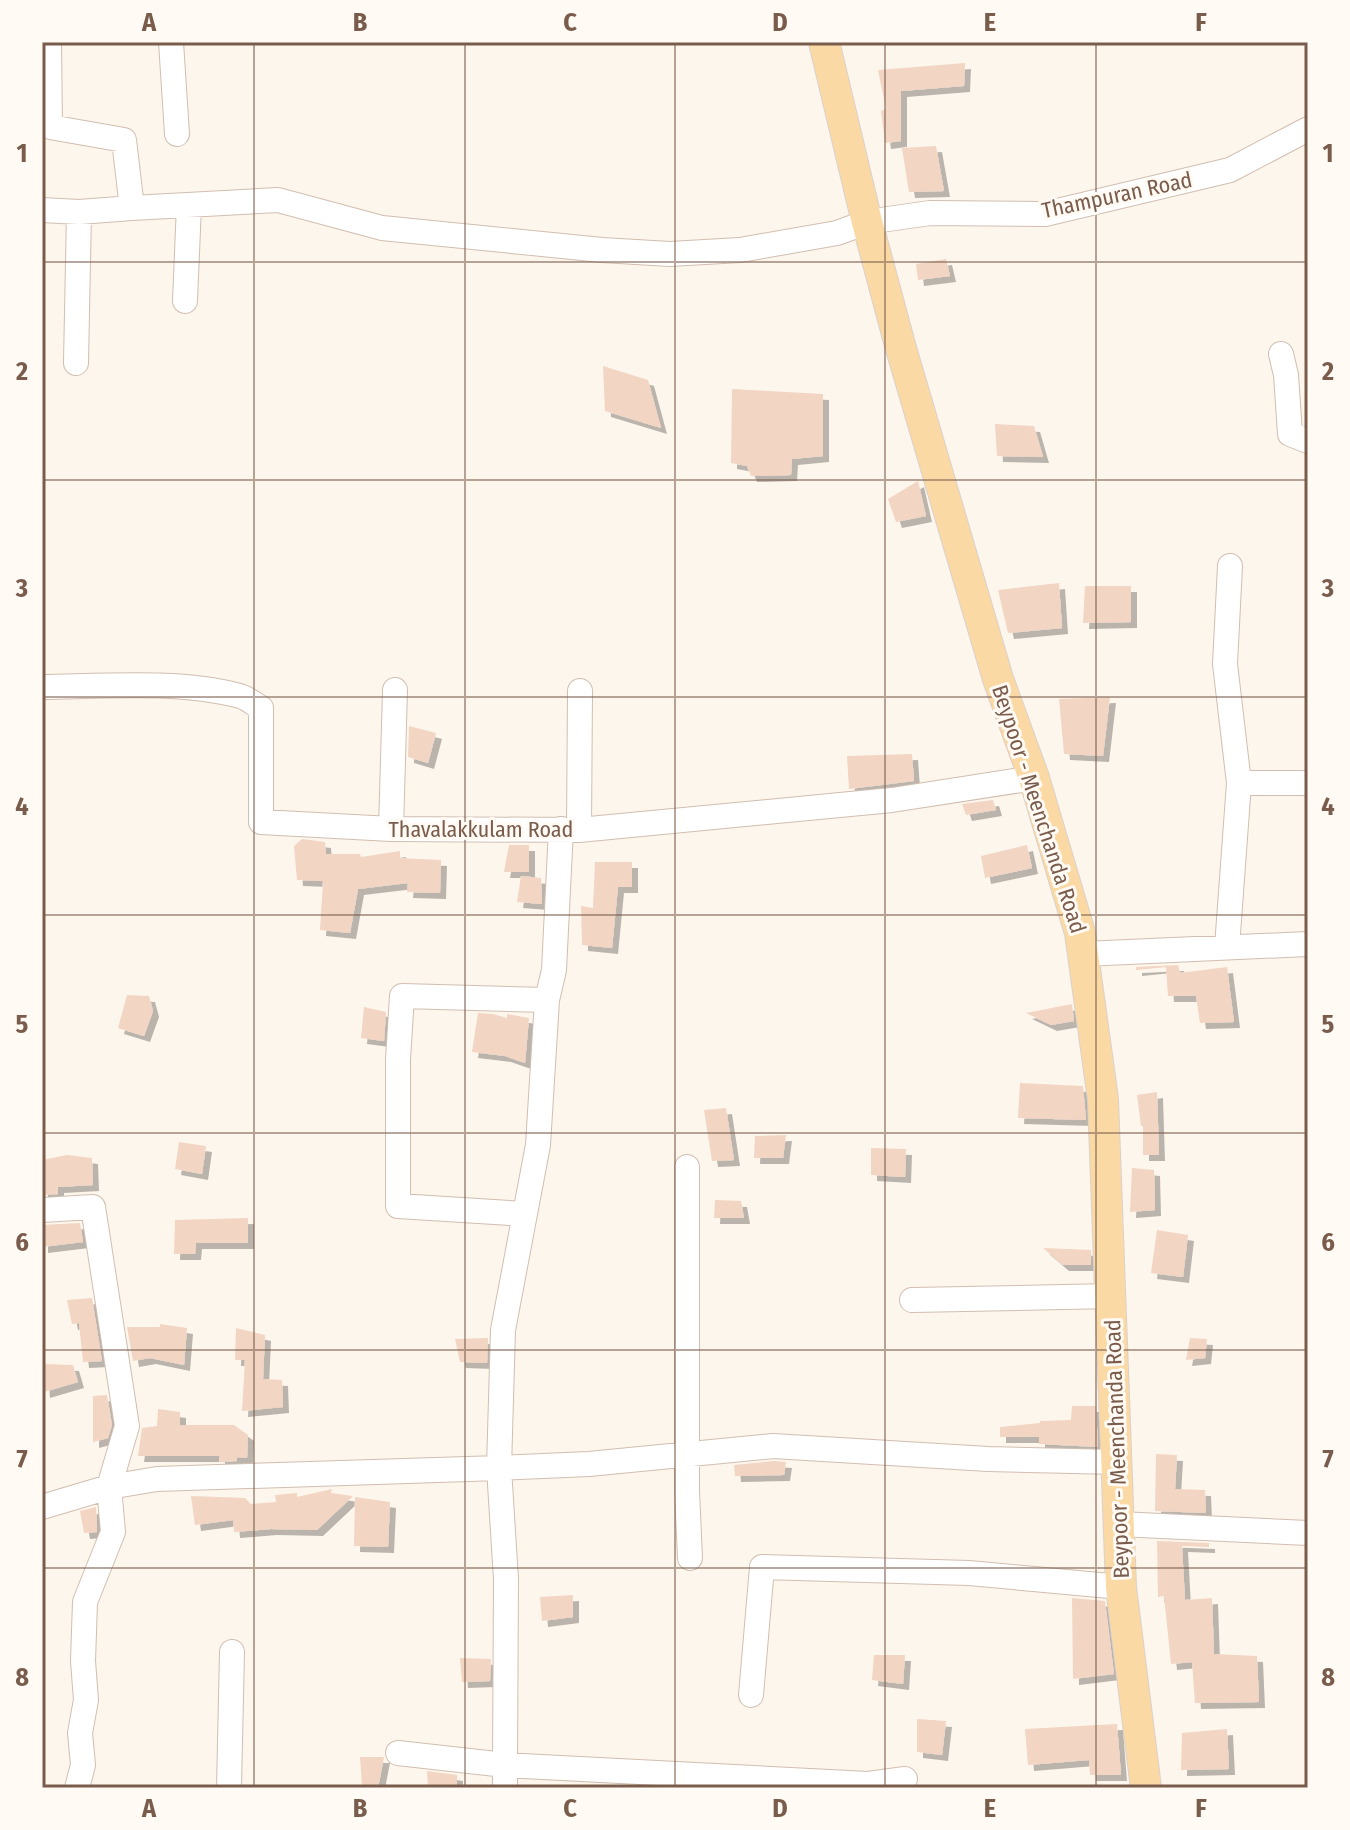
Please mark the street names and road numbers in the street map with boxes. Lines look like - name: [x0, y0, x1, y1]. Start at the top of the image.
- street label: Thampuran Road: [1039, 166, 1195, 224]
- street label: Beypoor - Meenchanda Road: [986, 682, 1092, 936]
- street label: Thavalakkulam Road: [389, 816, 573, 843]
- street label: Beypoor - Meenchanda Road: [1099, 1319, 1135, 1579]

